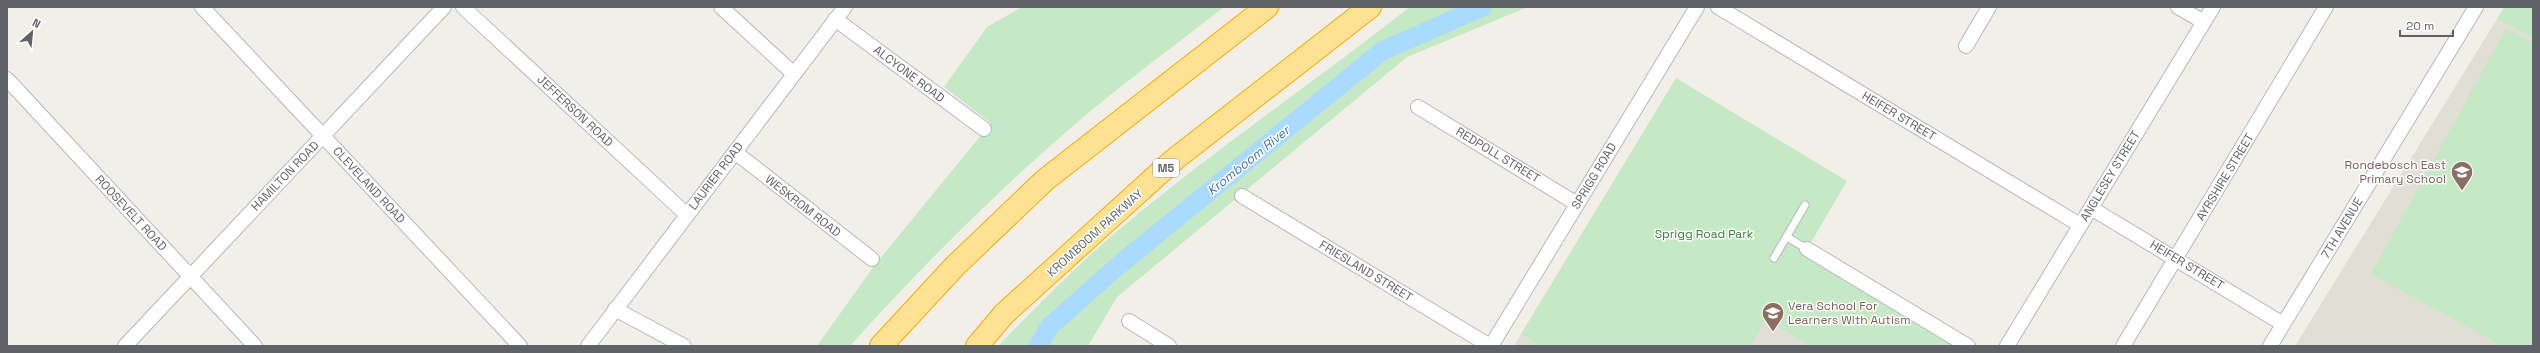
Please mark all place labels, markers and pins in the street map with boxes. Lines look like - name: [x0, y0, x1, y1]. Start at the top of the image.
- place label: Rondebosch East Primary School: [2344, 157, 2446, 187]
- school or university icon: Rondebosch East Primary School: [2449, 159, 2475, 192]
- place label: Vera School For Learners With Autism: [1788, 298, 1910, 328]
- school or university icon: Vera School For Learners With Autism: [1760, 300, 1786, 333]

